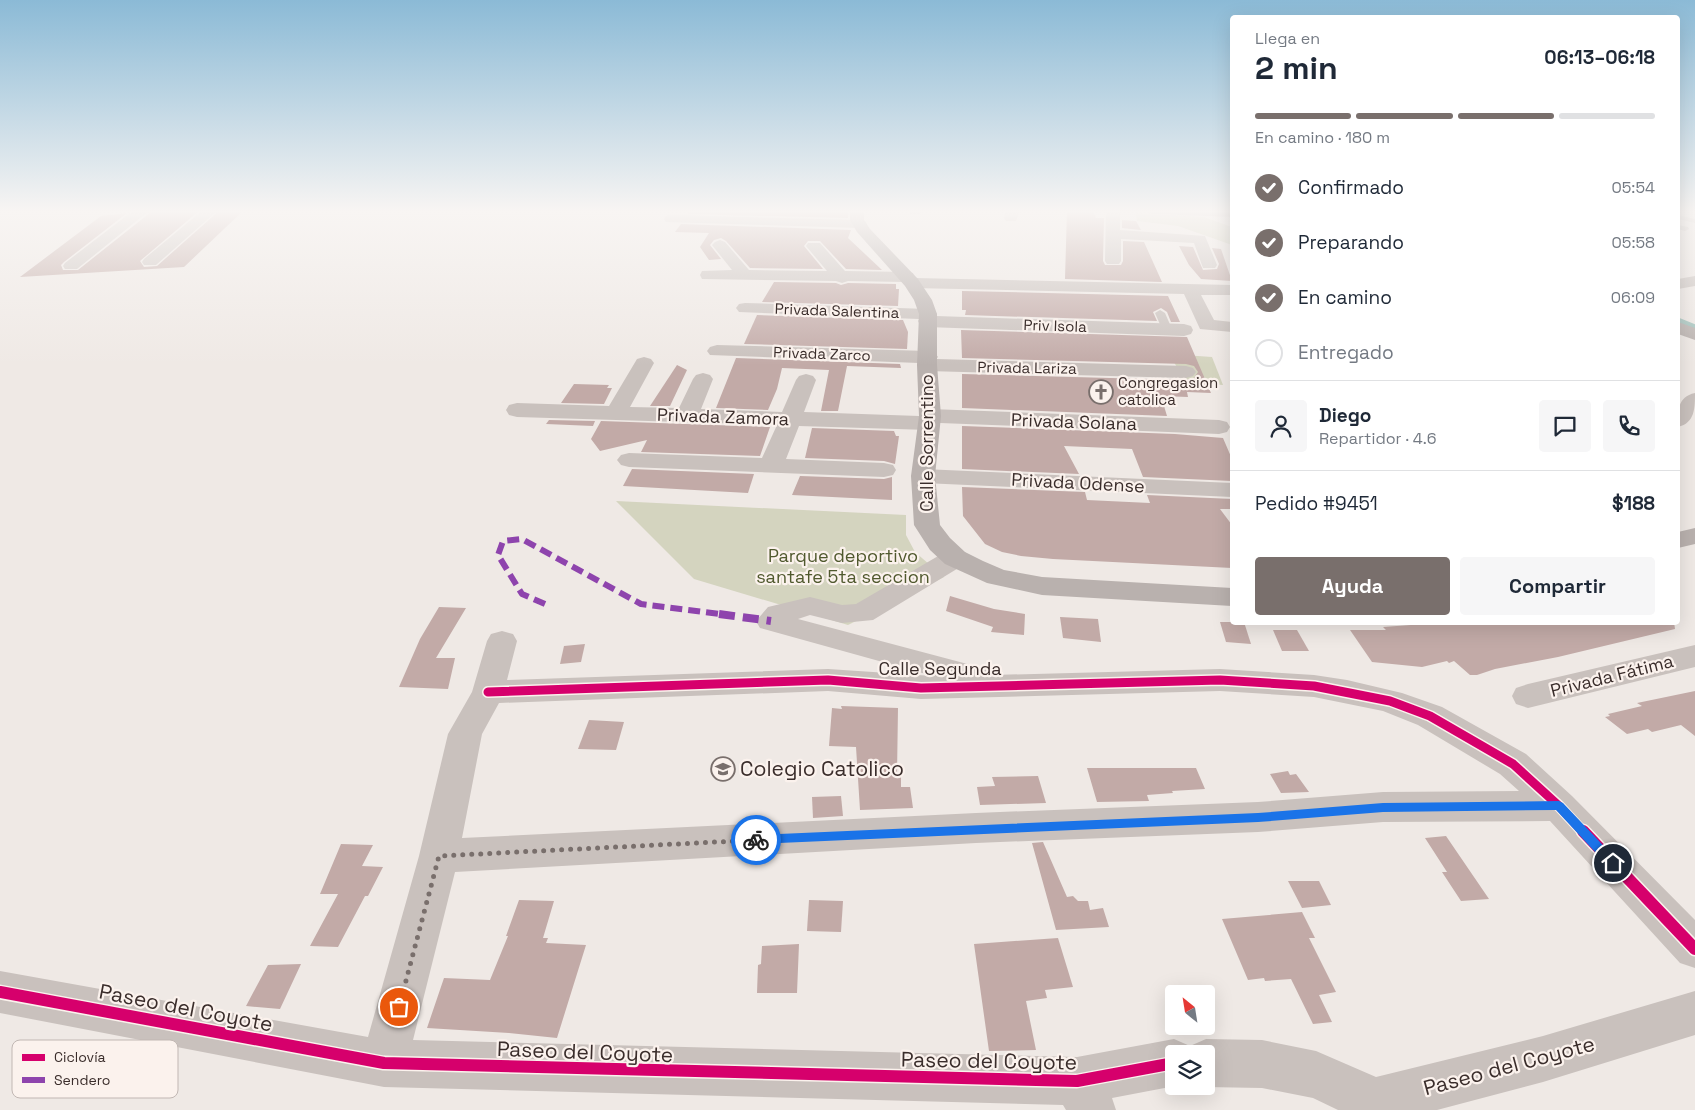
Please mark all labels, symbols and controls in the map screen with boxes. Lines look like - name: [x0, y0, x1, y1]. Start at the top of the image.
- text: Llega en: [1255, 28, 1320, 49]
- text: 06:13–06:18: [1544, 45, 1655, 70]
- text: 2 min: [1255, 48, 1338, 88]
- text: En camino · 180 m: [1255, 127, 1390, 148]
- icon: check: [1255, 174, 1283, 202]
- text: Confirmado: [1298, 175, 1404, 200]
- text: 05:54: [1612, 177, 1655, 198]
- icon: check: [1255, 229, 1283, 257]
- text: Preparando: [1298, 230, 1404, 255]
- text: 05:58: [1612, 232, 1655, 253]
- icon: check: [1255, 284, 1283, 312]
- text: En camino: [1298, 285, 1392, 310]
- text: 06:09: [1611, 287, 1655, 308]
- street label: Privada Salentina: [774, 299, 900, 322]
- street label: Priv Isola: [1023, 315, 1087, 336]
- text: Entregado: [1298, 340, 1394, 365]
- street label: Privada Zarco: [773, 342, 871, 365]
- street label: Privada Lariza: [977, 357, 1077, 378]
- place label: Congregasion catolica: [1118, 373, 1218, 409]
- street label: Calle Sorrentino: [915, 374, 938, 512]
- church icon: Congregasion catolica: [1088, 379, 1114, 405]
- button: person: [1255, 400, 1307, 452]
- button: chat: [1539, 400, 1591, 452]
- button: phone: [1603, 400, 1655, 452]
- street label: Privada Zamora: [657, 403, 790, 430]
- text: Diego: [1319, 403, 1371, 428]
- street label: Privada Solana: [1010, 408, 1138, 435]
- text: Repartidor · 4.6: [1319, 428, 1437, 449]
- street label: Privada Odense: [1011, 468, 1145, 497]
- text: Pedido #9451: [1255, 491, 1378, 516]
- text: $188: [1612, 491, 1655, 516]
- park label: Parque deportivo santafe 5ta seccion: [756, 544, 930, 588]
- button: Ayuda: [1255, 557, 1450, 615]
- button: Compartir: [1460, 557, 1655, 615]
- street label: Privada Fátima: [1548, 649, 1676, 702]
- street label: Calle Segunda: [878, 657, 1002, 680]
- place label: Colegio Catolico: [740, 755, 904, 782]
- school or university icon: Colegio Catolico: [710, 756, 736, 782]
- courier: [731, 815, 781, 865]
- icon: bike: [742, 826, 770, 854]
- pin: [1592, 842, 1634, 884]
- icon: home: [1599, 849, 1627, 877]
- street label: Paseo del Coyote: [97, 977, 275, 1038]
- north arrow: [1165, 985, 1215, 1035]
- map controls: [1165, 985, 1215, 1095]
- pin: [378, 986, 420, 1028]
- icon: bag: [385, 993, 413, 1021]
- street label: Paseo del Coyote: [1420, 1030, 1598, 1101]
- street label: Paseo del Coyote: [496, 1035, 674, 1068]
- legend: [12, 1040, 178, 1098]
- street label: Paseo del Coyote: [901, 1045, 1077, 1076]
- button: layers: [1165, 1045, 1215, 1095]
- text: Ciclovía: [54, 1048, 106, 1066]
- text: Sendero: [54, 1071, 110, 1089]

